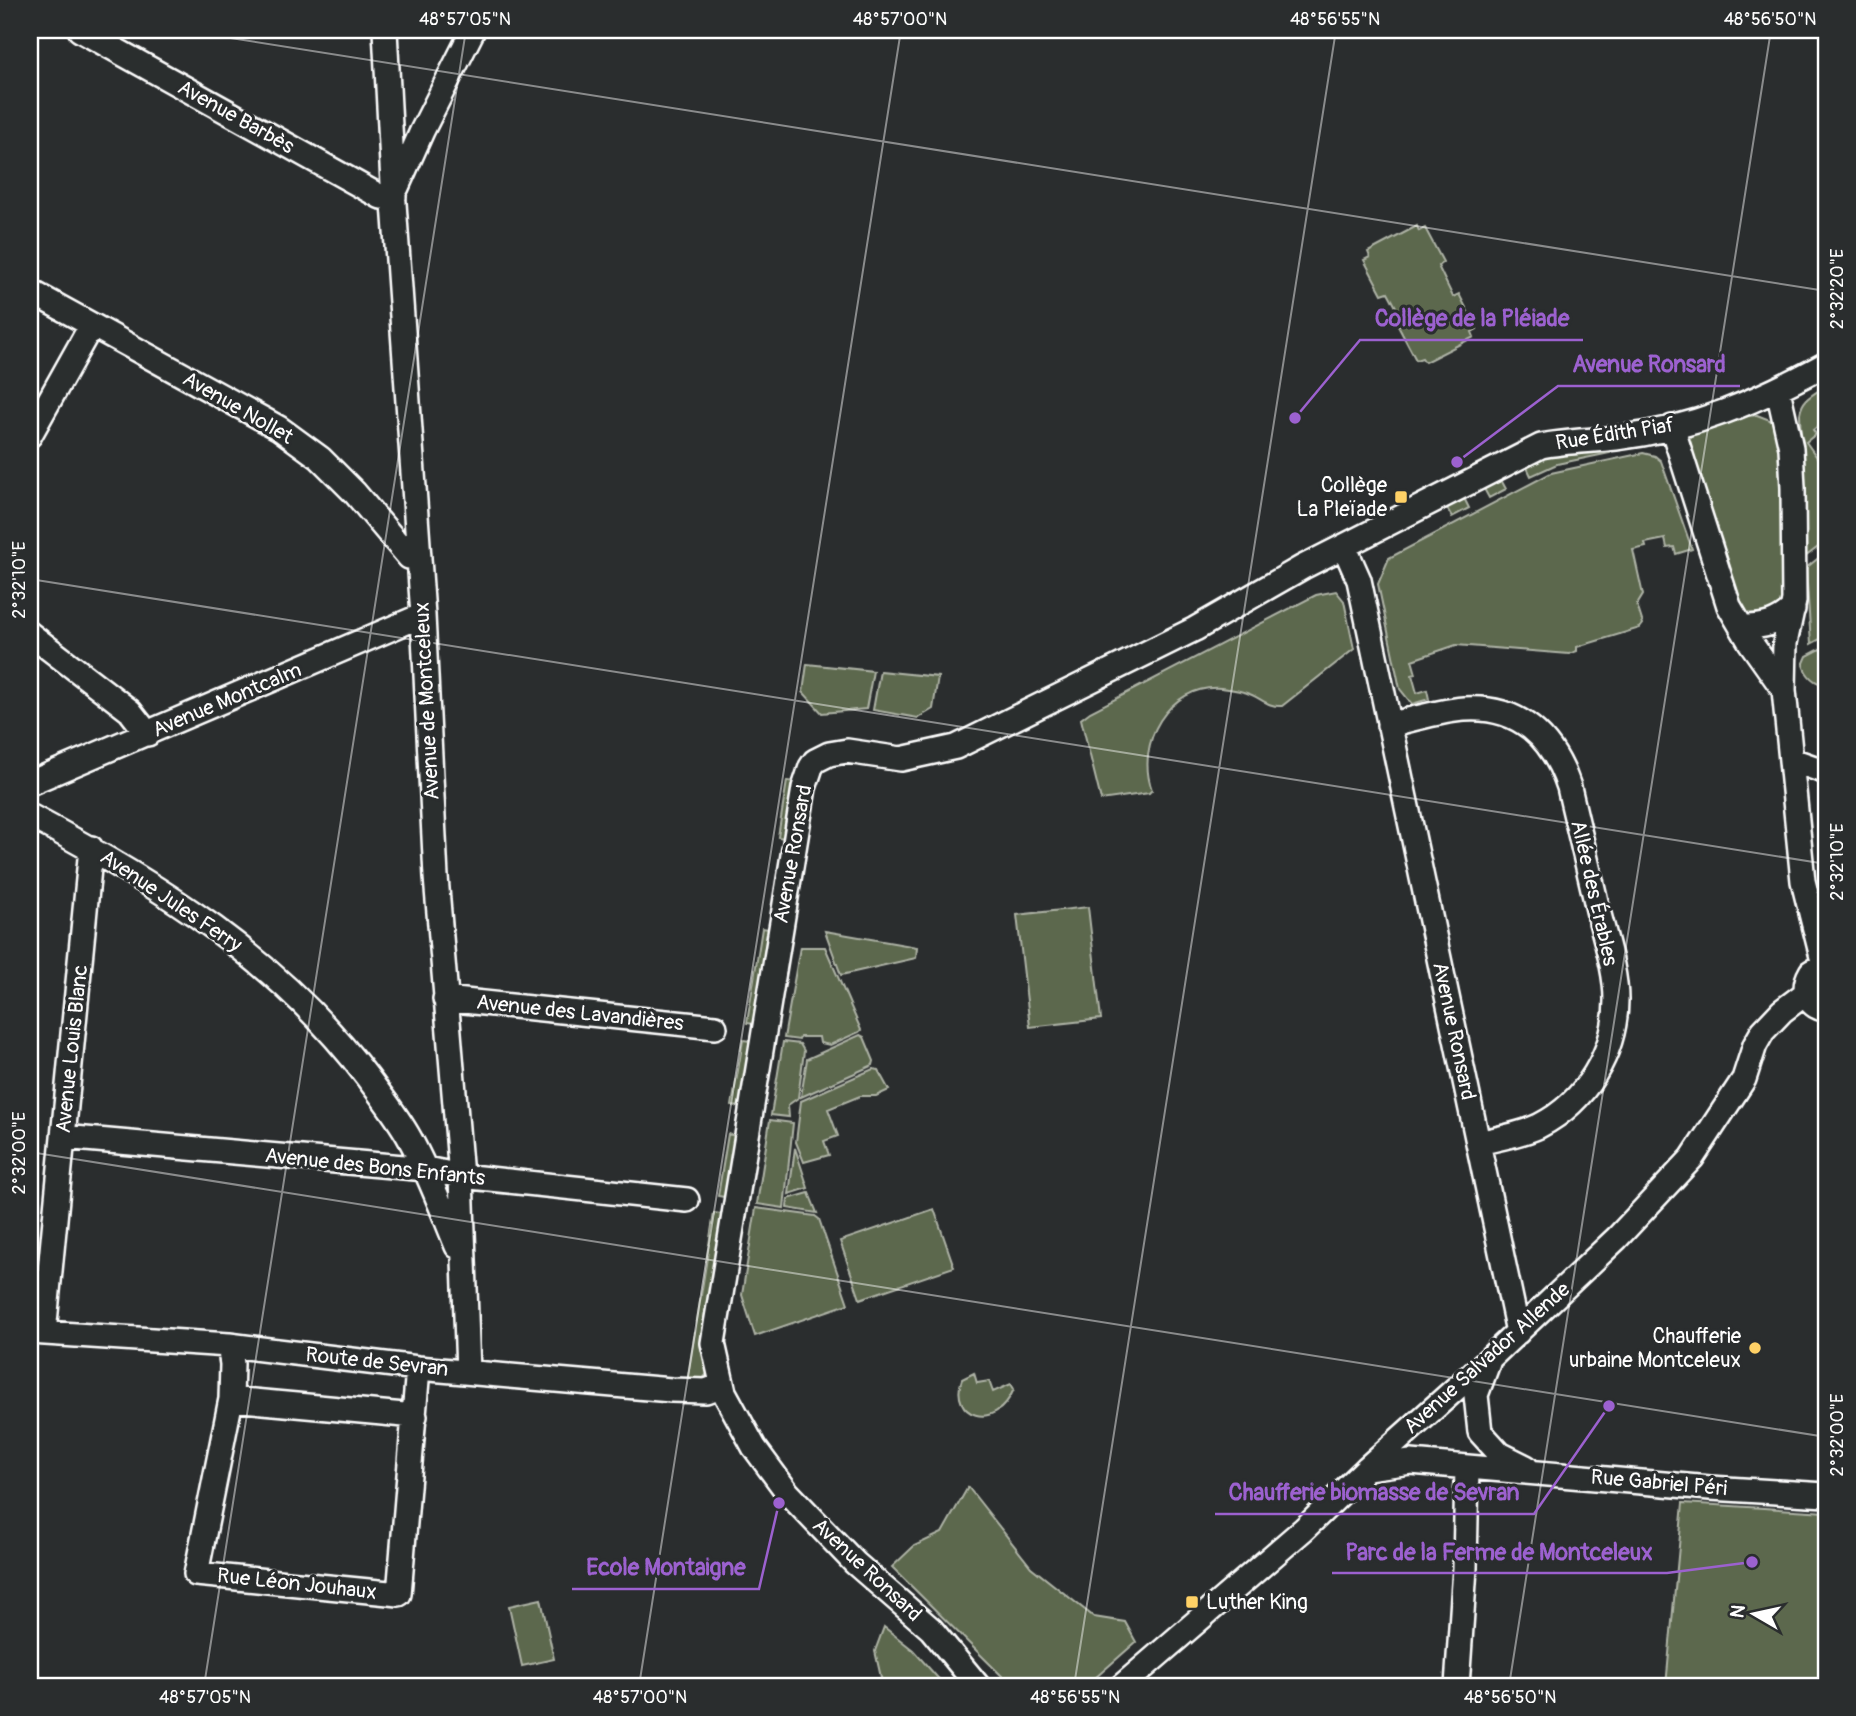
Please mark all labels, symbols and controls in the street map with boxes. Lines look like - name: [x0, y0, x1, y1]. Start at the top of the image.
- text: 48°57'05"N: [419, 8, 511, 31]
- text: 48°57'00"N: [853, 8, 947, 31]
- text: 48°56'55"N: [1290, 8, 1380, 31]
- text: 48°56'50"N: [1724, 8, 1816, 31]
- street label: Avenue Barbès: [173, 74, 300, 160]
- text: 2°32'20"E: [1826, 249, 1849, 329]
- callout: Collège de la Pléiade: [1360, 296, 1583, 340]
- text: Collège de la Pléiade: [1375, 304, 1570, 333]
- callout: Avenue Ronsard: [1558, 342, 1740, 386]
- text: Avenue Ronsard: [1572, 350, 1726, 379]
- street label: Avenue Nollet: [178, 365, 299, 451]
- street label: Rue Édith Piaf: [1554, 411, 1677, 457]
- place label: Collège La Pleïade: [1297, 472, 1388, 523]
- marker: Collège La Pleïade: [1393, 489, 1409, 505]
- text: 2°32'10"E: [8, 541, 31, 619]
- street label: Avenue de Montceleux: [408, 601, 446, 801]
- street label: Avenue Montcalm: [148, 656, 306, 744]
- street label: Avenue Ronsard: [768, 783, 818, 925]
- street label: Allée des Érables: [1564, 818, 1624, 969]
- text: 2°32'10"E: [1826, 823, 1849, 901]
- street label: Avenue Jules Ferry: [95, 844, 247, 958]
- street label: Avenue Ronsard: [1426, 960, 1482, 1102]
- street label: Avenue Louis Blanc: [50, 964, 94, 1134]
- street label: Avenue des Lavandières: [475, 989, 685, 1037]
- text: 2°32'00"E: [8, 1112, 31, 1194]
- street label: Avenue des Bons Enfants: [263, 1142, 487, 1192]
- street label: Avenue Salvador Allende: [1398, 1276, 1576, 1440]
- place label: Chaufferie urbaine Montceleux: [1569, 1323, 1742, 1374]
- marker: Chaufferie urbaine Montceleux: [1747, 1340, 1763, 1356]
- street label: Route de Sevran: [304, 1341, 450, 1383]
- text: 2°32'00"E: [1826, 1394, 1849, 1476]
- street label: Rue Gabriel Péri: [1590, 1464, 1729, 1502]
- callout: Chaufferie biomasse de Sevran: [1215, 1470, 1534, 1514]
- text: Chaufferie biomasse de Sevran: [1228, 1478, 1520, 1507]
- street label: Avenue Ronsard: [806, 1512, 928, 1628]
- callout: Parc de la Ferme de Montceleux: [1332, 1529, 1667, 1573]
- text: Parc de la Ferme de Montceleux: [1345, 1538, 1653, 1567]
- callout: Ecole Montaigne: [572, 1545, 759, 1589]
- text: Ecole Montaigne: [586, 1553, 746, 1582]
- street label: Rue Léon Jouhaux: [216, 1562, 378, 1606]
- north arrow: [1720, 1580, 1790, 1650]
- place label: Luther King: [1206, 1589, 1308, 1616]
- marker: Luther King: [1184, 1594, 1200, 1610]
- text: N: [1725, 1603, 1751, 1620]
- text: 48°57'05"N: [159, 1686, 251, 1709]
- text: 48°57'00"N: [593, 1686, 687, 1709]
- text: 48°56'55"N: [1030, 1686, 1120, 1709]
- text: 48°56'50"N: [1464, 1686, 1556, 1709]

